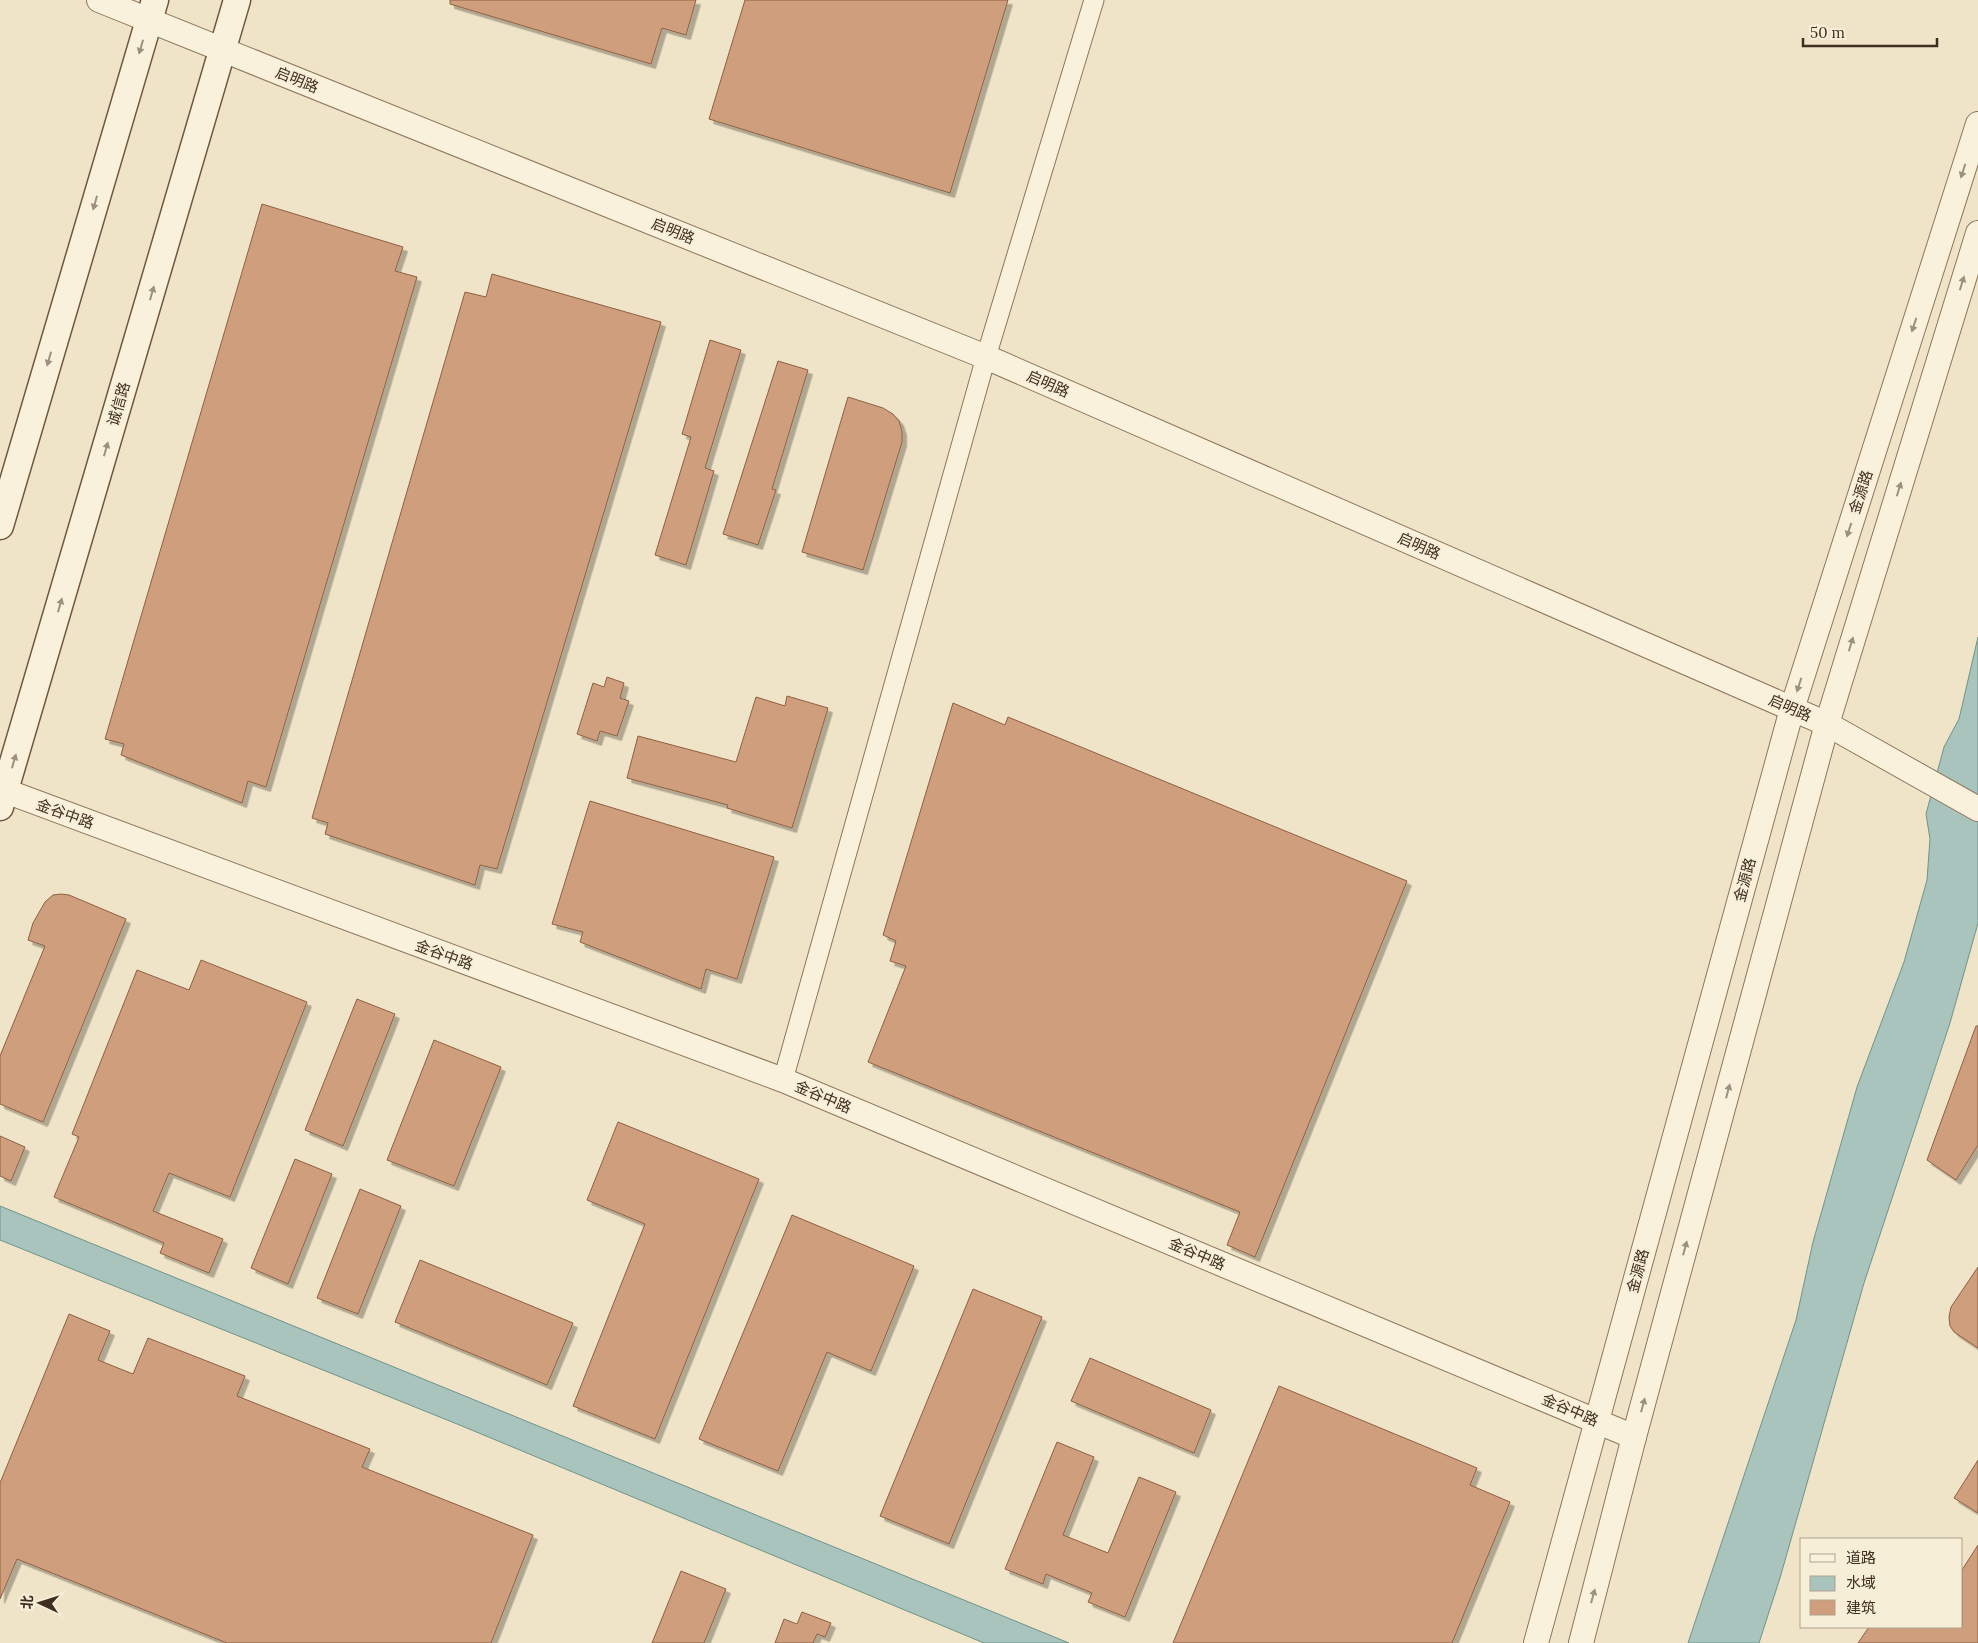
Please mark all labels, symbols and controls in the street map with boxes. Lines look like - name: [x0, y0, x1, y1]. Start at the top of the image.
- scale bar: [1803, 15, 1937, 47]
- text: 50 m: [1810, 23, 1845, 42]
- one-way arrow: [136, 39, 144, 54]
- street label: 启明路: [273, 62, 322, 97]
- one-way arrow: [1959, 163, 1967, 178]
- one-way arrow: [90, 195, 98, 210]
- street label: 启明路: [649, 213, 698, 248]
- one-way arrow: [1959, 276, 1967, 291]
- one-way arrow: [148, 285, 156, 300]
- one-way arrow: [1910, 318, 1917, 333]
- one-way arrow: [45, 351, 53, 366]
- street label: 启明路: [1024, 366, 1073, 401]
- street label: 诚信路: [103, 380, 134, 428]
- one-way arrow: [102, 441, 110, 456]
- street label: 金源路: [1845, 468, 1877, 516]
- one-way arrow: [1896, 481, 1904, 496]
- one-way arrow: [1844, 523, 1852, 538]
- street label: 启明路: [1395, 528, 1444, 563]
- one-way arrow: [56, 597, 64, 612]
- one-way arrow: [1848, 636, 1856, 651]
- one-way arrow: [1795, 678, 1803, 693]
- street label: 启明路: [1766, 690, 1815, 725]
- one-way arrow: [11, 753, 19, 768]
- street label: 金谷中路: [34, 794, 97, 833]
- street label: 金源路: [1730, 856, 1760, 904]
- street label: 金谷中路: [413, 935, 476, 974]
- street label: 金谷中路: [792, 1076, 855, 1117]
- one-way arrow: [1724, 1083, 1732, 1098]
- street label: 金谷中路: [1166, 1233, 1229, 1274]
- one-way arrow: [1682, 1240, 1690, 1255]
- street label: 金源路: [1623, 1247, 1653, 1295]
- street label: 金谷中路: [1539, 1389, 1602, 1430]
- one-way arrow: [1639, 1397, 1647, 1412]
- legend: [1800, 1538, 1963, 1628]
- text: 道路: [1846, 1548, 1876, 1567]
- text: 水域: [1846, 1573, 1876, 1592]
- north arrow: [15, 1578, 65, 1628]
- one-way arrow: [1589, 1588, 1597, 1603]
- text: 北: [18, 1594, 36, 1610]
- text: 建筑: [1846, 1598, 1876, 1617]

